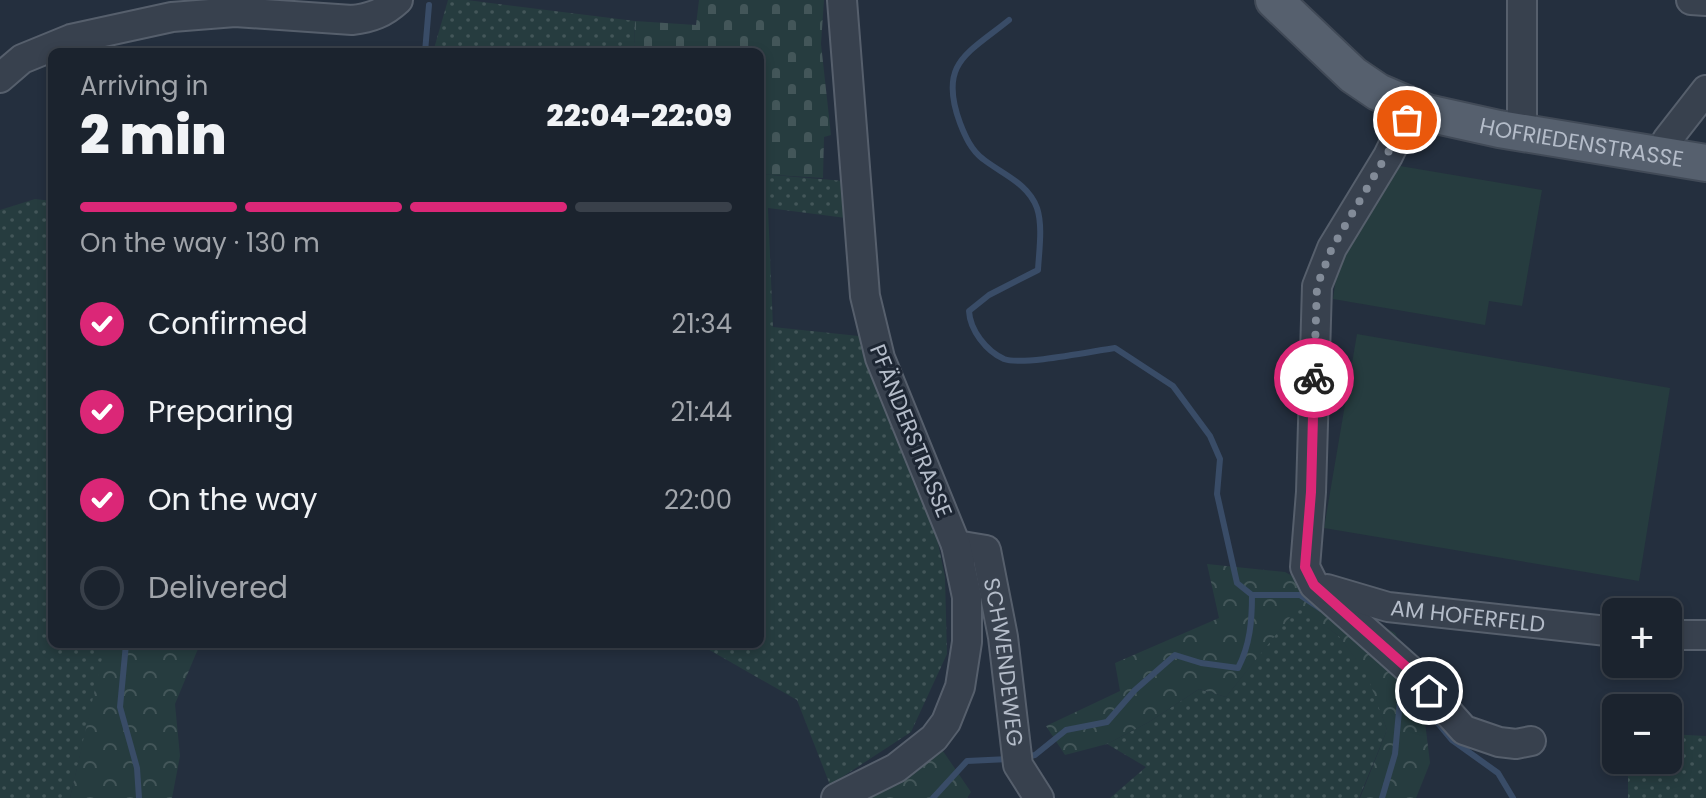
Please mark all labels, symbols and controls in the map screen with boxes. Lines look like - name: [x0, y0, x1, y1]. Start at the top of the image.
- text: Arriving in: [80, 68, 209, 104]
- pin: [1373, 86, 1441, 154]
- text: 22:04–22:09: [547, 94, 732, 137]
- icon: bag: [1385, 98, 1429, 142]
- text: 2 min: [80, 99, 227, 172]
- street label: HOFRIEDENSTRASSE: [1477, 110, 1686, 175]
- text: On the way · 130 m: [80, 225, 320, 261]
- icon: check: [80, 302, 124, 346]
- text: Confirmed: [148, 302, 308, 345]
- text: 21:34: [672, 306, 732, 342]
- courier: [1274, 338, 1354, 418]
- street label: PFÄNDERSTRASSE: [862, 340, 960, 522]
- icon: bike: [1292, 356, 1336, 400]
- icon: check: [80, 390, 124, 434]
- text: Preparing: [148, 390, 294, 433]
- text: 21:44: [670, 394, 732, 430]
- icon: check: [80, 478, 124, 522]
- text: On the way: [148, 478, 317, 521]
- text: 22:00: [664, 482, 732, 518]
- text: Delivered: [148, 566, 288, 609]
- street label: SCHWENDEWEG: [976, 575, 1031, 748]
- street label: AM HOFERFELD: [1389, 592, 1547, 640]
- map controls: [1602, 598, 1682, 774]
- button: +: [1602, 598, 1682, 678]
- pin: [1395, 657, 1463, 725]
- icon: home: [1407, 669, 1451, 713]
- button: −: [1602, 694, 1682, 774]

